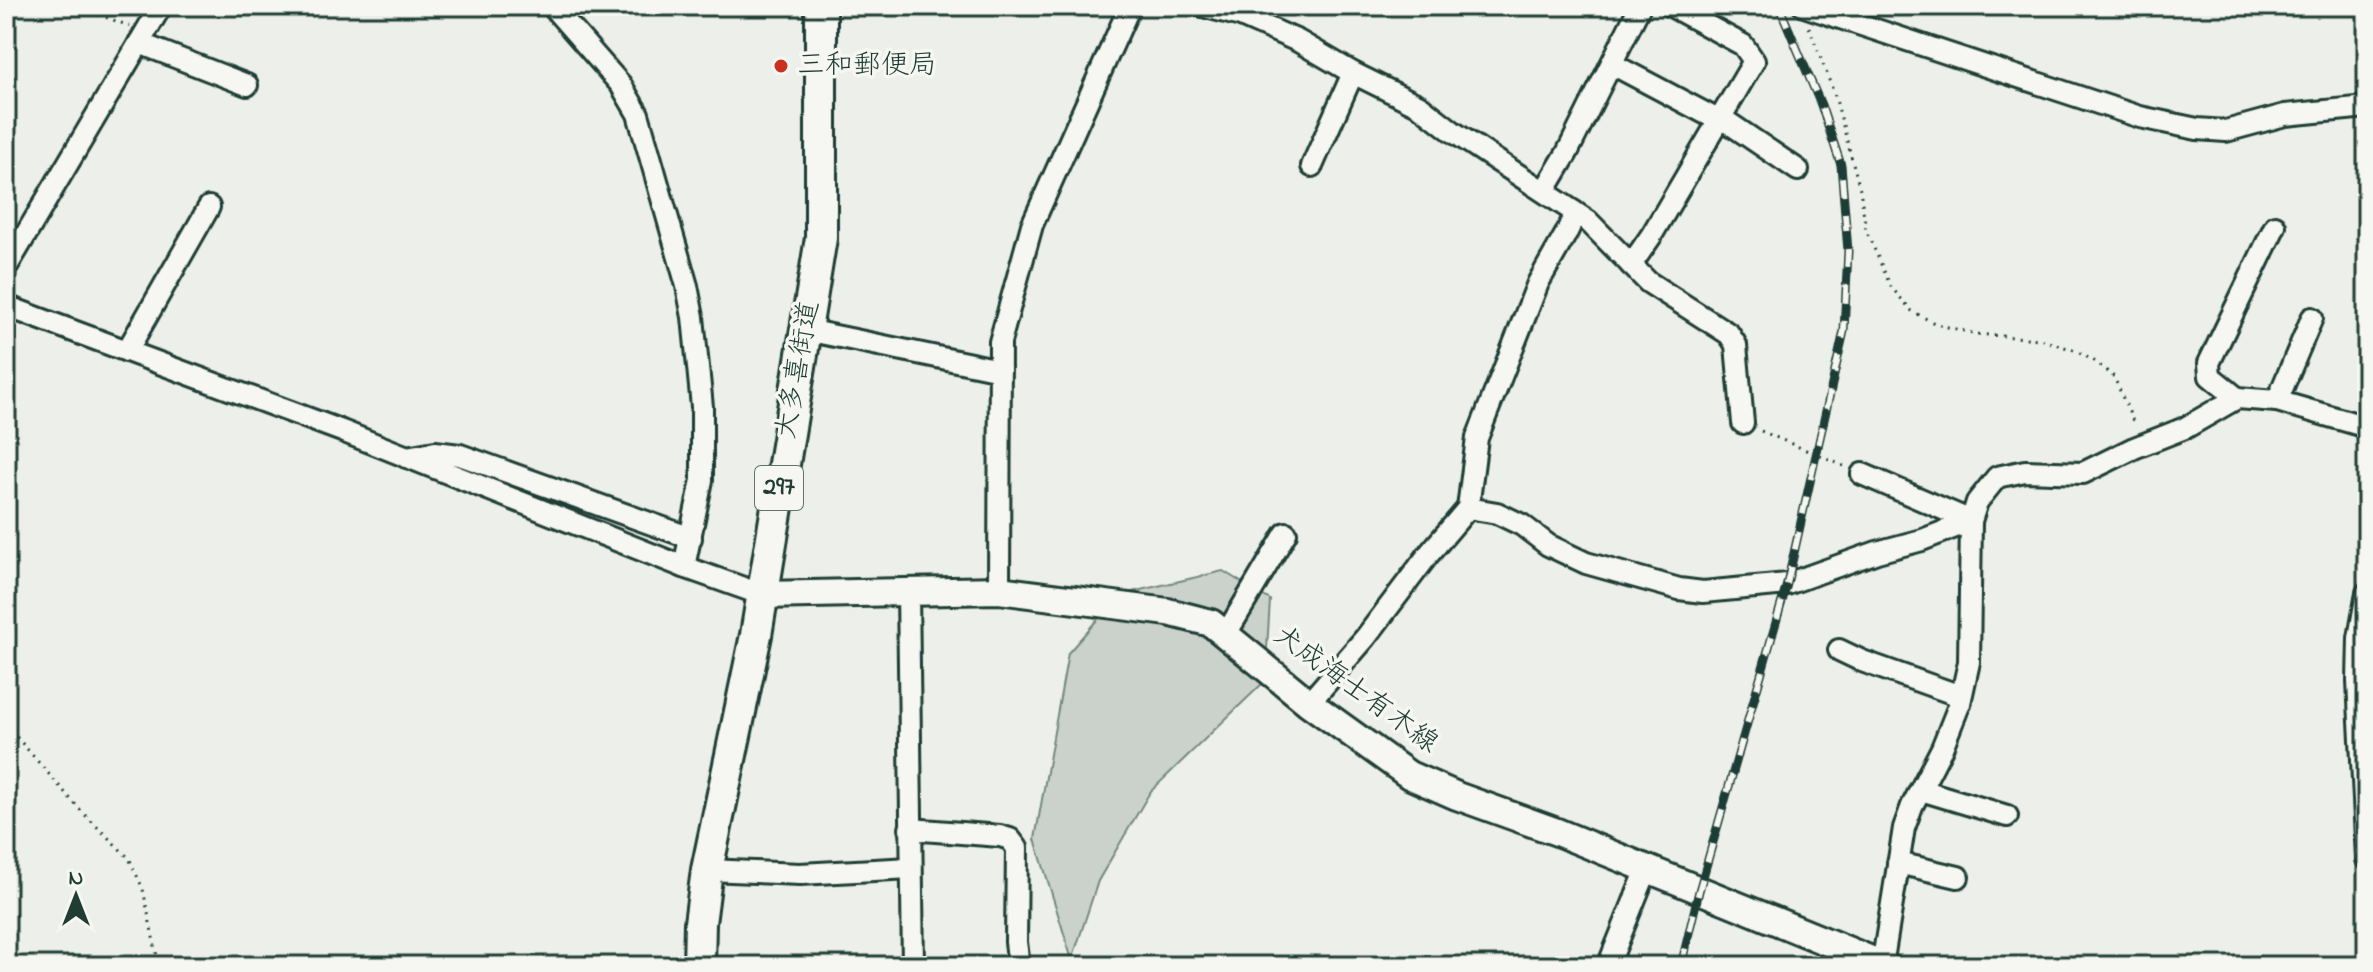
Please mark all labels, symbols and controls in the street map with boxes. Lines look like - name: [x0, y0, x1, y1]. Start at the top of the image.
- place label: 三和郵便局: [797, 46, 937, 87]
- marker: 三和郵便局: [772, 57, 790, 75]
- street label: 大多喜街道: [767, 297, 831, 443]
- road number: 297: [755, 466, 803, 510]
- street label: 犬成海士有木線: [1264, 616, 1446, 764]
- north arrow: [36, 856, 116, 936]
- text: N: [69, 863, 83, 895]

